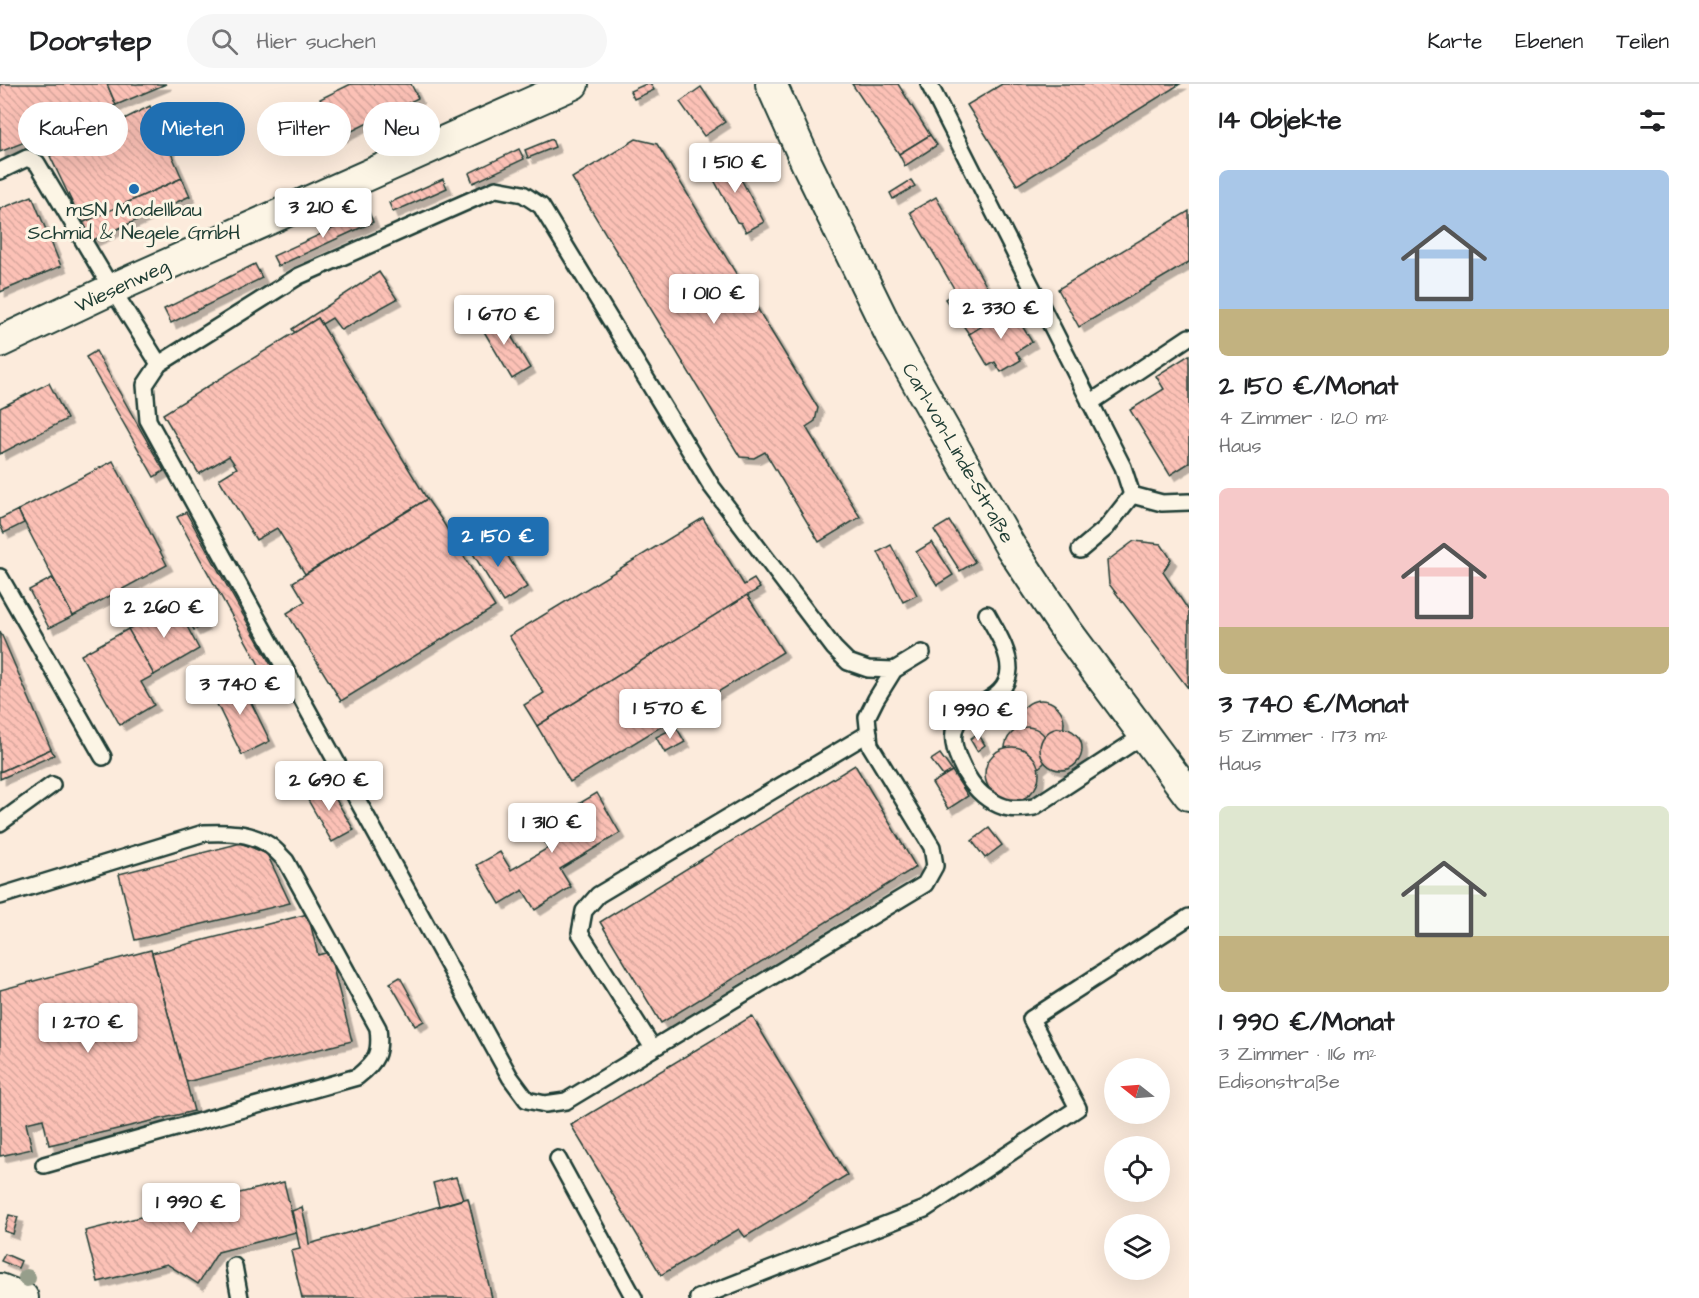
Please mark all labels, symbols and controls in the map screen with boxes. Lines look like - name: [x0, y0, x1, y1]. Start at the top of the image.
- search box: [187, 14, 607, 68]
- text: Doorstep: [30, 22, 151, 61]
- icon: search: [208, 25, 241, 58]
- text: Hier suchen: [256, 26, 376, 57]
- text: Karte: [1427, 27, 1482, 56]
- text: Ebenen: [1515, 27, 1583, 56]
- text: Teilen: [1616, 27, 1669, 56]
- chip: Kaufen: [18, 102, 128, 156]
- chip: Mieten: [140, 102, 245, 156]
- chip: Filter: [257, 102, 351, 156]
- chip: Neu: [363, 102, 440, 156]
- text: 14 Objekte: [1219, 102, 1342, 138]
- icon: filters: [1636, 104, 1669, 137]
- pin: 1 510 €: [680, 143, 790, 194]
- text: 1 510 €: [703, 148, 767, 176]
- marker: mSN Modellbau Schmid & Negele GmbH: [127, 182, 141, 196]
- pin: 3 210 €: [268, 188, 378, 239]
- text: 3 210 €: [289, 193, 357, 221]
- place label: mSN Modellbau Schmid & Negele GmbH: [28, 196, 240, 248]
- icon: home: [1390, 209, 1498, 317]
- street label: Wiesenweg: [70, 252, 174, 321]
- pin: 1 010 €: [659, 274, 769, 325]
- text: 1 010 €: [683, 279, 745, 307]
- pin: 2 330 €: [946, 289, 1056, 340]
- text: 2 330 €: [963, 294, 1039, 322]
- pin: 1 670 €: [449, 295, 559, 346]
- text: 1 670 €: [468, 300, 540, 328]
- street label: Carl-von-Linde-Straße: [895, 358, 1021, 548]
- text: 2 150 €/Monat: [1219, 368, 1398, 404]
- text: 4 Zimmer · 120 m²: [1219, 404, 1389, 432]
- text: Haus: [1219, 432, 1261, 460]
- pin: 2 150 €: [443, 517, 553, 568]
- text: 2 150 €: [462, 522, 534, 550]
- icon: home: [1390, 527, 1498, 635]
- pin: 2 260 €: [109, 588, 219, 639]
- text: 2 260 €: [124, 593, 204, 621]
- pin: 3 740 €: [185, 665, 295, 716]
- text: 3 740 €: [200, 670, 280, 698]
- text: 3 740 €/Monat: [1219, 686, 1409, 722]
- pin: 1 570 €: [615, 689, 725, 740]
- pin: 1 990 €: [923, 691, 1033, 742]
- text: 1 570 €: [633, 694, 707, 722]
- text: 1 990 €: [943, 696, 1013, 724]
- text: 5 Zimmer · 173 m²: [1219, 722, 1388, 750]
- text: Haus: [1219, 750, 1261, 778]
- pin: 2 690 €: [274, 761, 384, 812]
- text: 2 690 €: [289, 766, 369, 794]
- pin: 1 310 €: [497, 803, 607, 854]
- text: 1 310 €: [522, 808, 582, 836]
- icon: home: [1390, 845, 1498, 953]
- pin: 1 270 €: [33, 1003, 143, 1054]
- text: 1 990 €/Monat: [1219, 1004, 1395, 1040]
- text: 1 270 €: [53, 1008, 123, 1036]
- text: 3 Zimmer · 116 m²: [1219, 1040, 1376, 1068]
- north arrow: [1104, 1058, 1170, 1124]
- map controls: [1104, 1058, 1170, 1280]
- text: Edisonstraße: [1219, 1068, 1340, 1096]
- button: locate: [1104, 1136, 1170, 1202]
- pin: 1 990 €: [136, 1183, 246, 1234]
- text: 1 990 €: [156, 1188, 226, 1216]
- button: layers: [1104, 1214, 1170, 1280]

